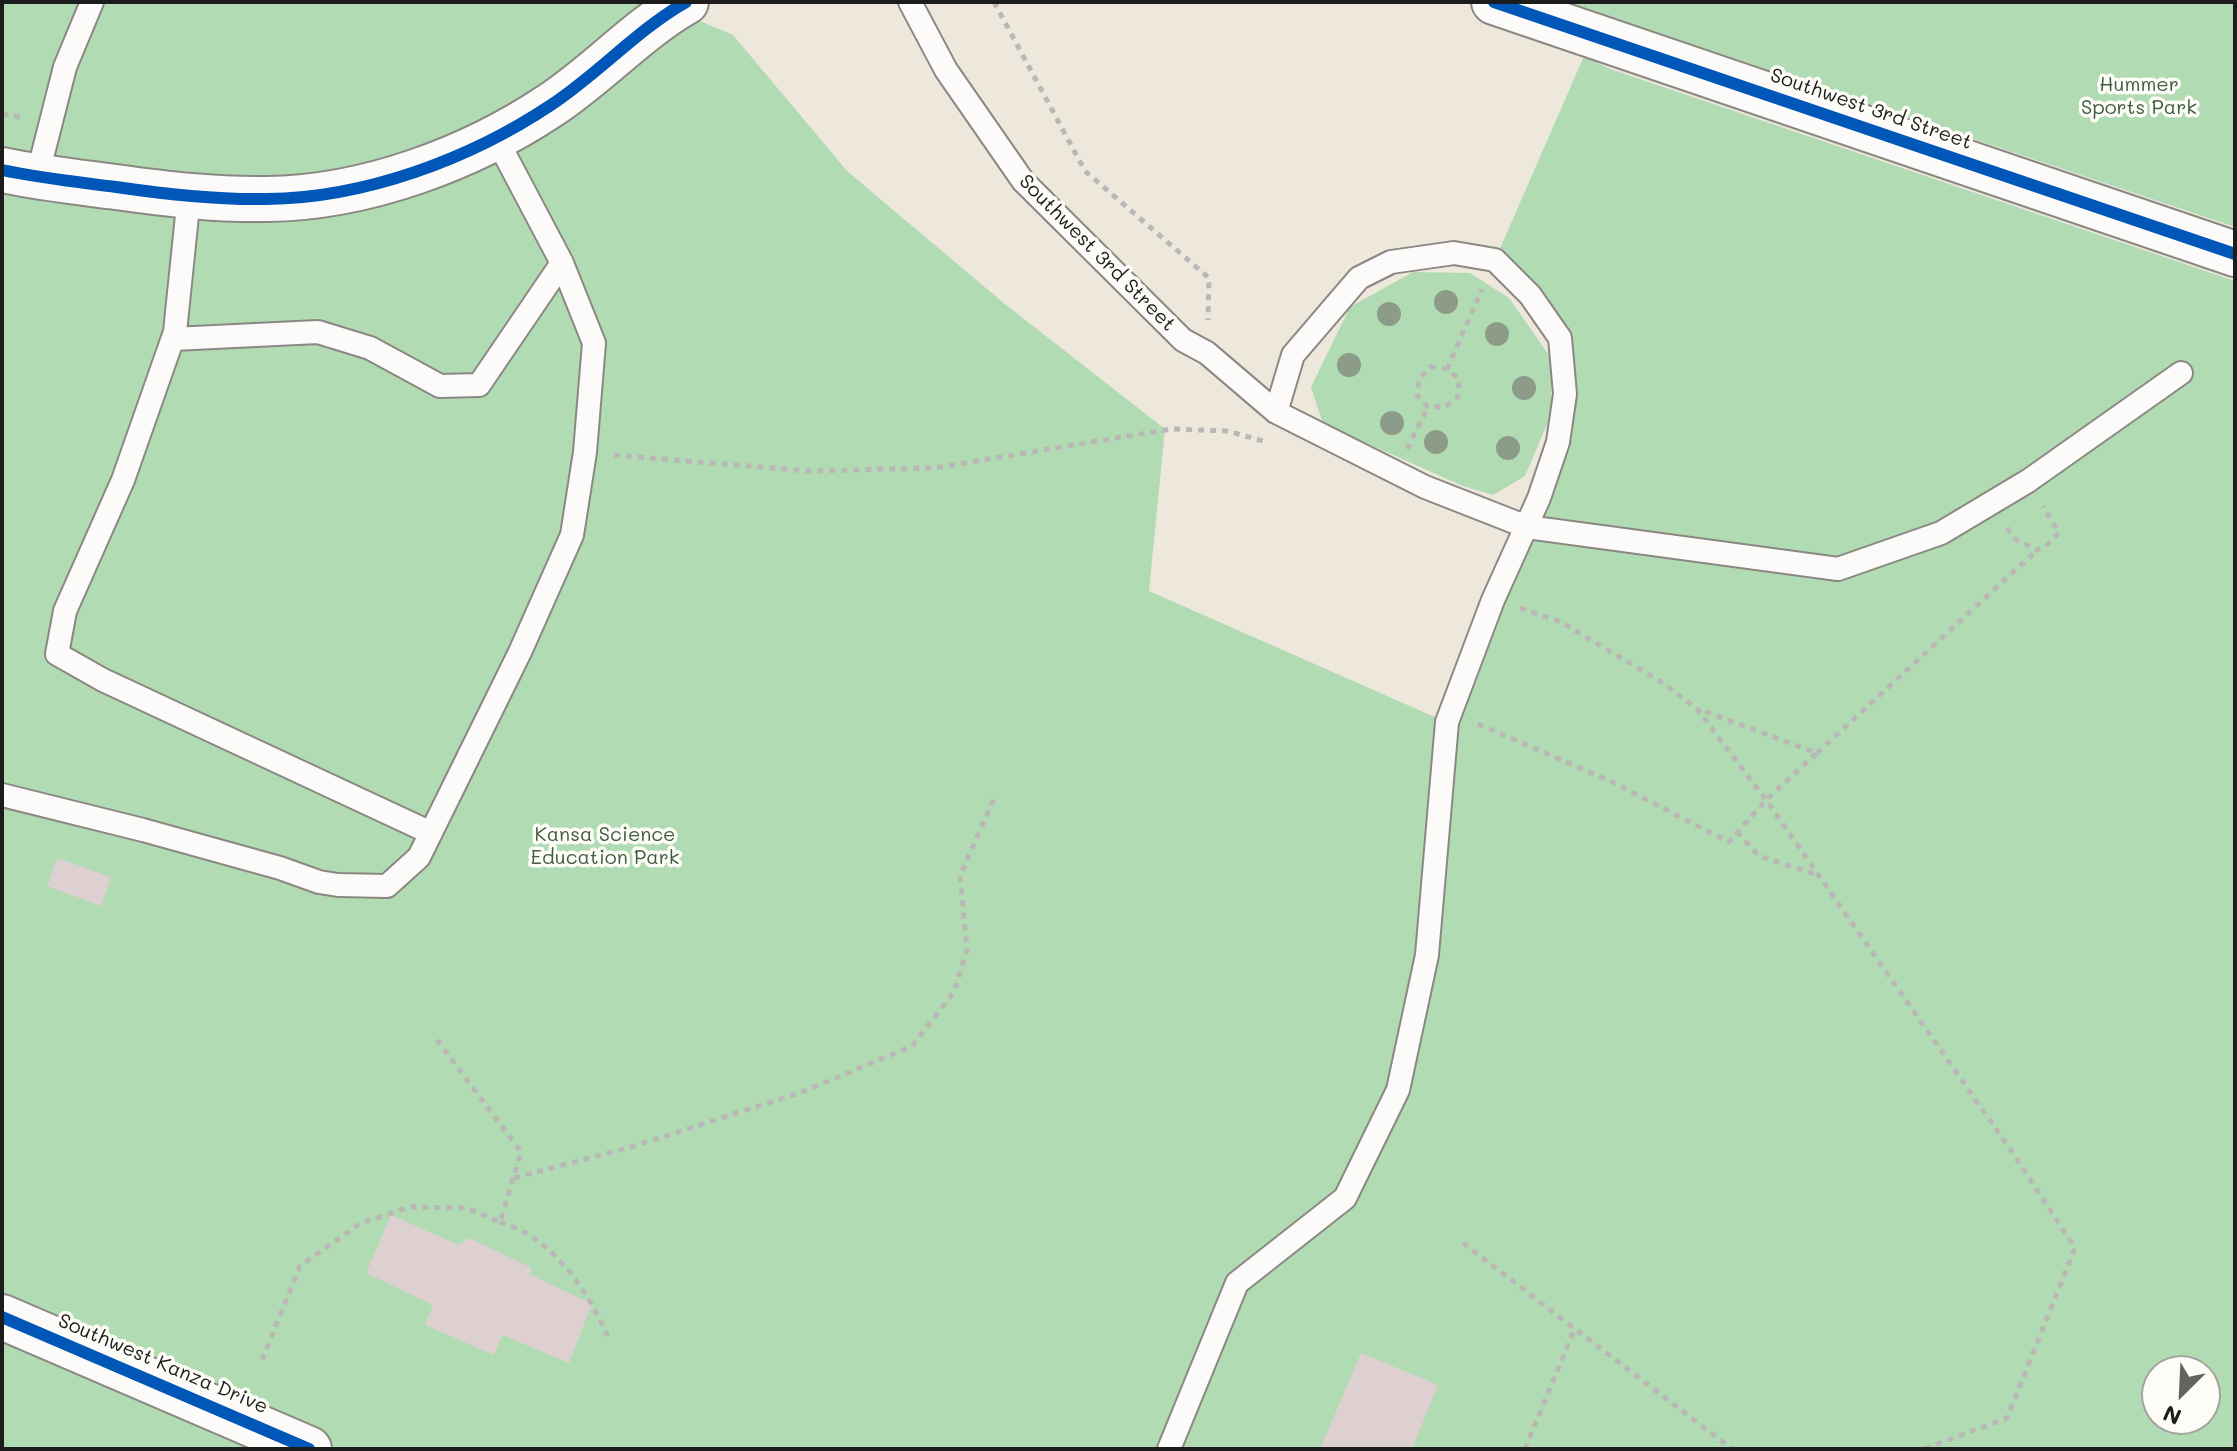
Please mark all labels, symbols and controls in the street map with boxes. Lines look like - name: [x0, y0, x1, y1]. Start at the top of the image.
- street label: Southwest 3rd Street: [1767, 63, 1975, 155]
- park label: Hummer Sports Park: [2081, 73, 2197, 120]
- street label: Southwest 3rd Street: [1014, 170, 1180, 336]
- park label: Kansa Science Education Park: [531, 823, 679, 870]
- street label: Southwest Kanza Drive: [55, 1309, 271, 1419]
- north arrow: [2141, 1355, 2221, 1435]
- text: N: [2158, 1399, 2185, 1432]

